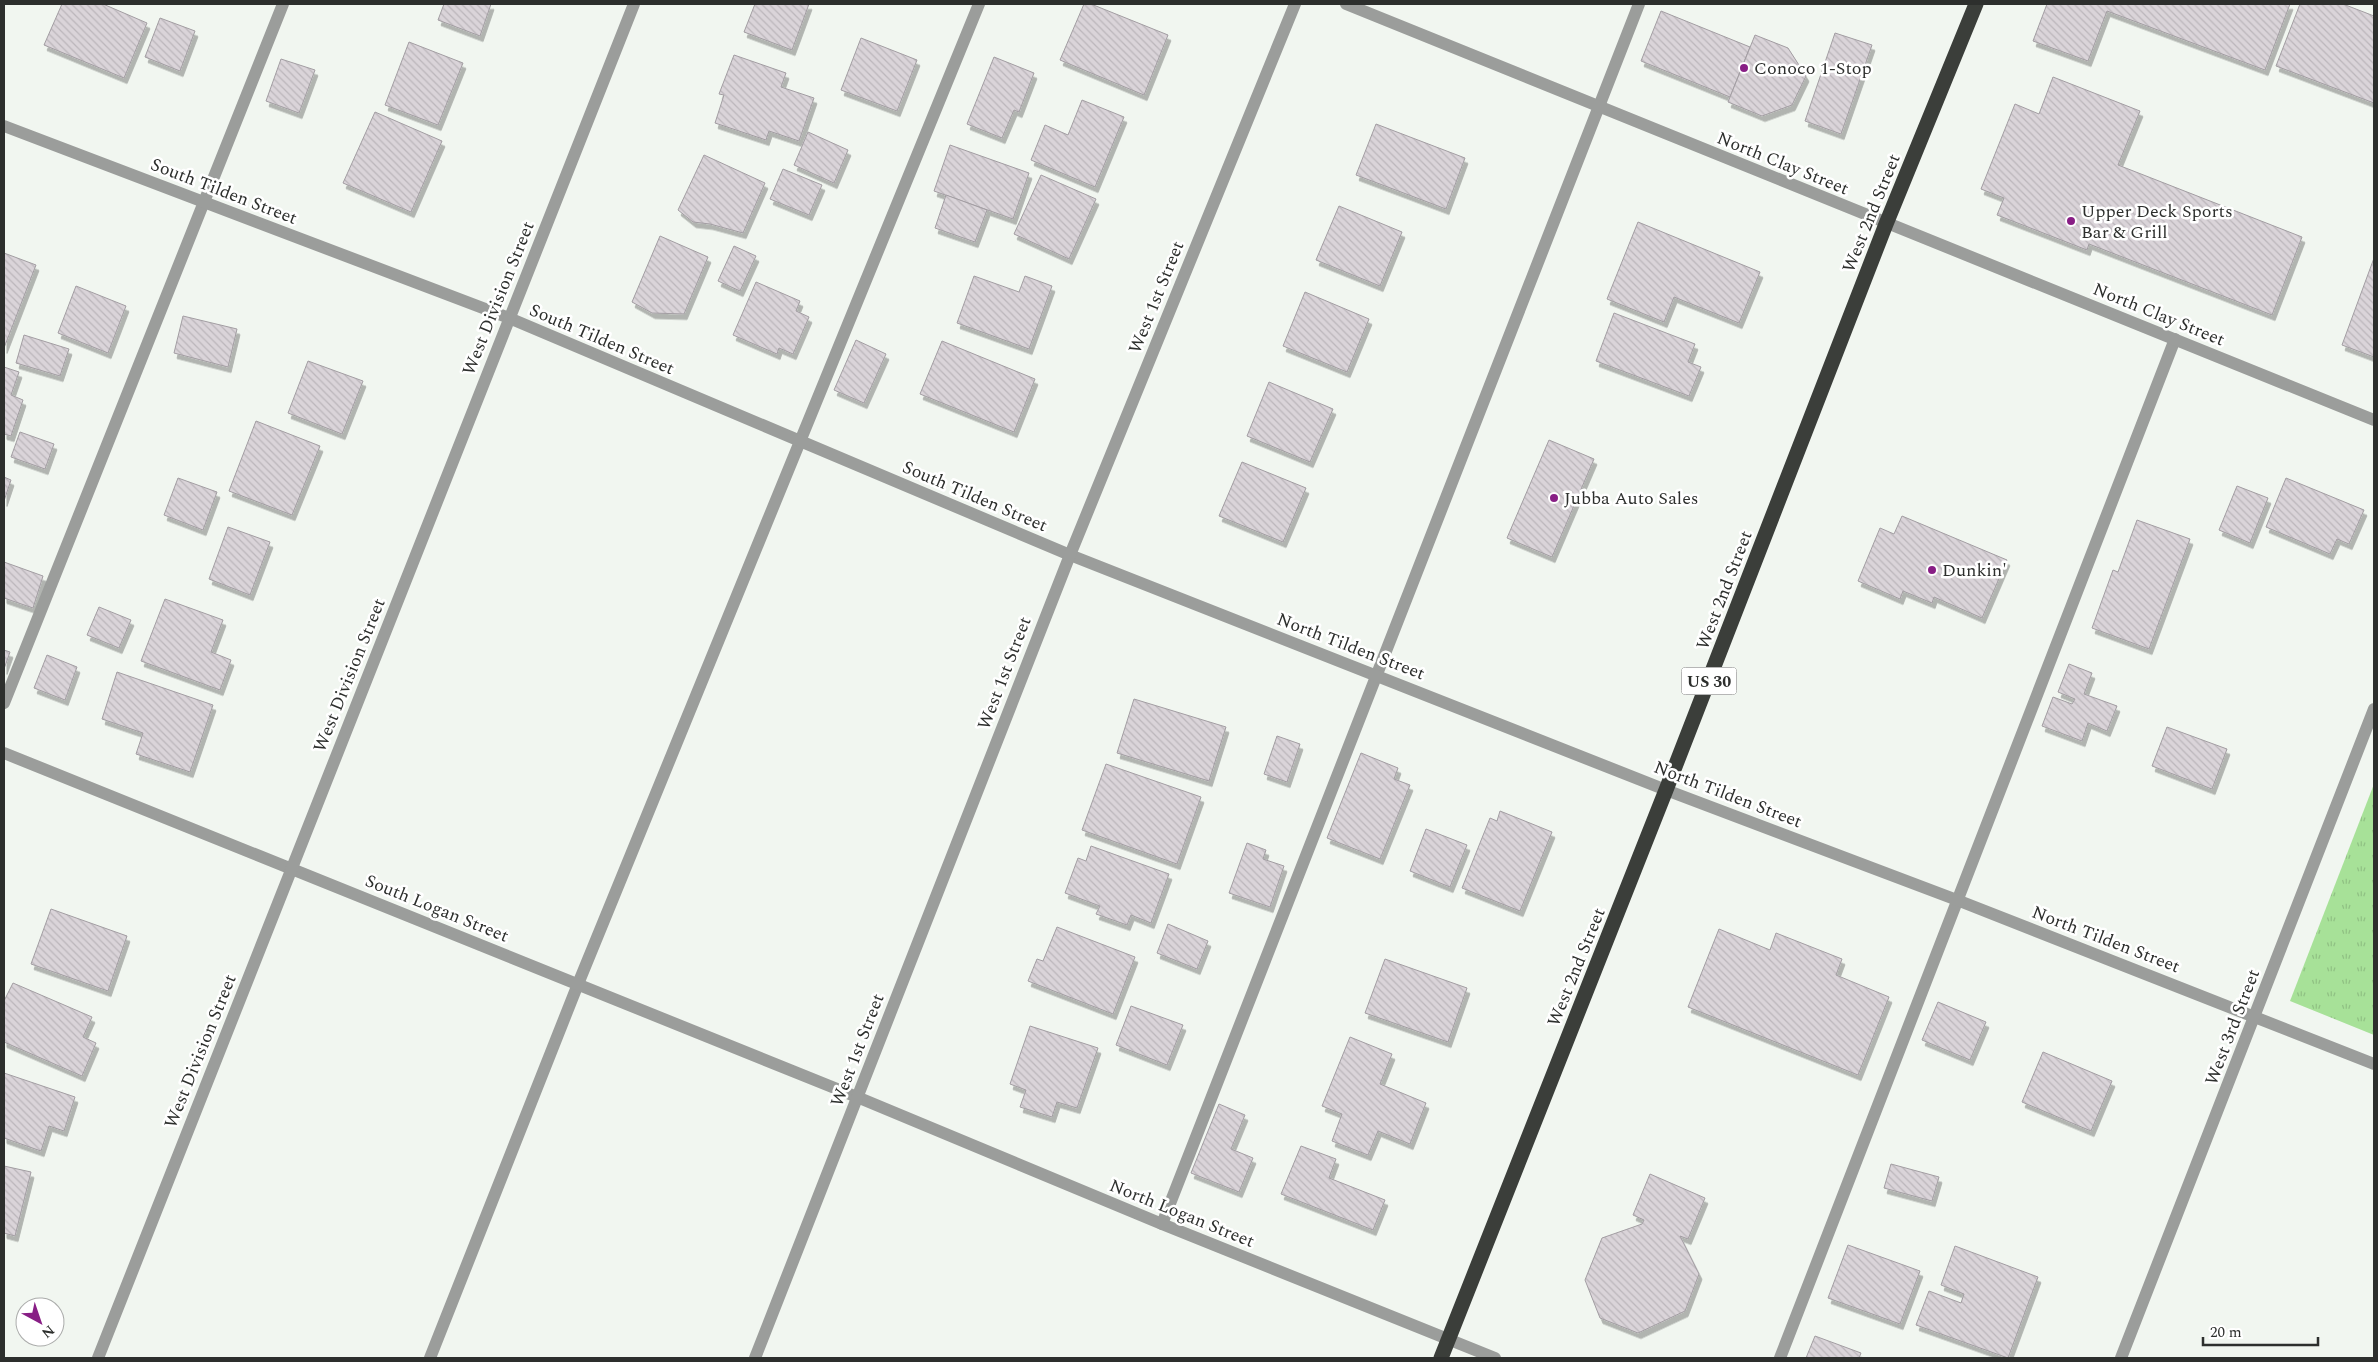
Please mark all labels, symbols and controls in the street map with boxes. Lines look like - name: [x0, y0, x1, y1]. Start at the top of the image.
- place label: Conoco 1-Stop: [1754, 55, 1872, 82]
- marker: Conoco 1-Stop: [1738, 62, 1750, 74]
- street label: North Clay Street: [1713, 125, 1853, 202]
- street label: West 2nd Street: [1835, 150, 1908, 277]
- street label: South Tilden Street: [147, 151, 301, 232]
- place label: Upper Deck Sports Bar & Grill: [2081, 198, 2233, 246]
- marker: Upper Deck Sports Bar & Grill: [2065, 215, 2077, 227]
- street label: West Division Street: [455, 217, 542, 379]
- street label: West 1st Street: [1122, 237, 1191, 357]
- street label: North Clay Street: [2089, 276, 2229, 353]
- street label: South Tilden Street: [525, 297, 678, 382]
- street label: South Tilden Street: [898, 454, 1051, 539]
- place label: Jubba Auto Sales: [1564, 485, 1699, 512]
- marker: Jubba Auto Sales: [1548, 492, 1560, 504]
- street label: West 2nd Street: [1689, 527, 1760, 654]
- place label: Dunkin': [1942, 557, 2007, 584]
- marker: Dunkin': [1926, 564, 1938, 576]
- street label: West Division Street: [306, 594, 393, 756]
- street label: North Tilden Street: [1273, 606, 1429, 687]
- street label: West 1st Street: [971, 613, 1038, 734]
- road number: US 30: [1682, 668, 1736, 694]
- street label: North Tilden Street: [1650, 754, 1806, 835]
- street label: South Logan Street: [361, 867, 513, 950]
- street label: North Tilden Street: [2028, 899, 2184, 980]
- street label: West 2nd Street: [1540, 904, 1613, 1031]
- street label: West 3rd Street: [2198, 965, 2267, 1089]
- street label: West Division Street: [157, 970, 244, 1132]
- street label: West 1st Street: [824, 990, 891, 1111]
- street label: North Logan Street: [1105, 1172, 1258, 1255]
- north arrow: [15, 1297, 65, 1347]
- scale bar: [2203, 1314, 2318, 1346]
- text: N: [37, 1320, 59, 1343]
- text: 20 m: [2210, 1321, 2242, 1344]

